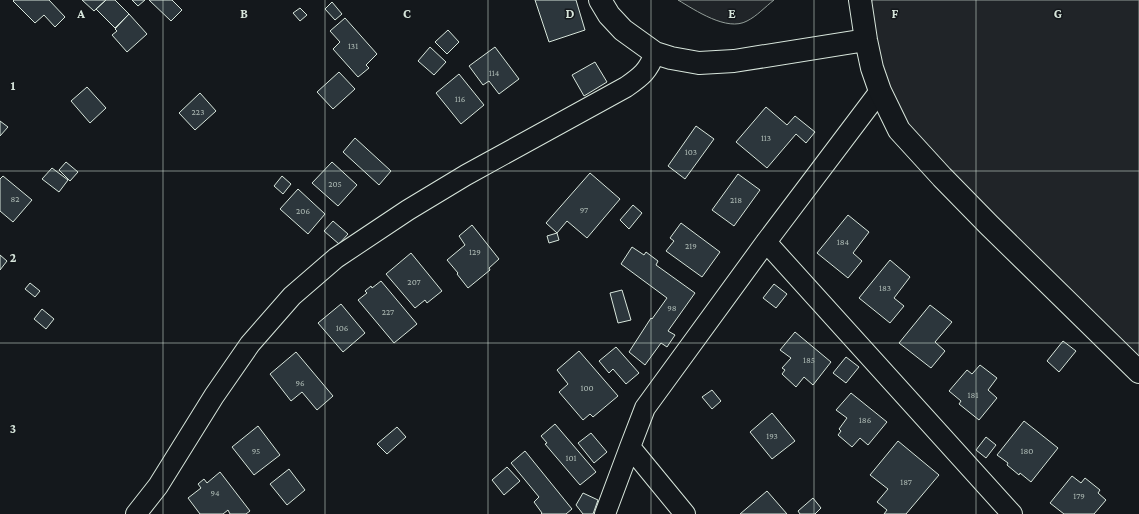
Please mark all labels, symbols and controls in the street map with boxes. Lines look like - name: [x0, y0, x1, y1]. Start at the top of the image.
- text: A: [76, 6, 85, 21]
- text: B: [240, 6, 248, 21]
- text: C: [403, 6, 411, 21]
- text: D: [566, 6, 575, 21]
- text: E: [728, 6, 736, 21]
- text: F: [892, 6, 899, 21]
- text: G: [1054, 6, 1062, 21]
- house number: 131: [348, 41, 358, 51]
- house number: 114: [489, 68, 500, 78]
- text: 1: [11, 78, 16, 93]
- house number: 116: [455, 94, 466, 104]
- house number: 223: [192, 107, 204, 117]
- house number: 113: [761, 133, 771, 143]
- house number: 103: [685, 147, 697, 157]
- house number: 205: [328, 179, 342, 189]
- house number: 82: [10, 194, 20, 204]
- house number: 218: [730, 195, 742, 205]
- house number: 97: [580, 205, 588, 215]
- house number: 206: [296, 206, 310, 216]
- house number: 184: [837, 237, 850, 247]
- house number: 219: [685, 241, 697, 251]
- house number: 129: [469, 247, 481, 257]
- text: 2: [10, 250, 17, 265]
- house number: 207: [407, 277, 421, 287]
- house number: 183: [879, 283, 891, 293]
- house number: 98: [667, 303, 677, 313]
- house number: 227: [382, 307, 394, 317]
- house number: 106: [336, 323, 349, 333]
- house number: 185: [803, 355, 815, 365]
- house number: 96: [295, 378, 305, 388]
- house number: 100: [580, 383, 594, 393]
- house number: 181: [968, 390, 978, 400]
- house number: 186: [859, 415, 872, 425]
- text: 3: [10, 421, 16, 436]
- house number: 193: [766, 431, 778, 441]
- house number: 95: [252, 446, 260, 456]
- house number: 180: [1021, 446, 1033, 456]
- house number: 101: [565, 453, 577, 463]
- house number: 187: [900, 477, 912, 487]
- house number: 94: [210, 488, 220, 498]
- house number: 179: [1073, 491, 1085, 501]

